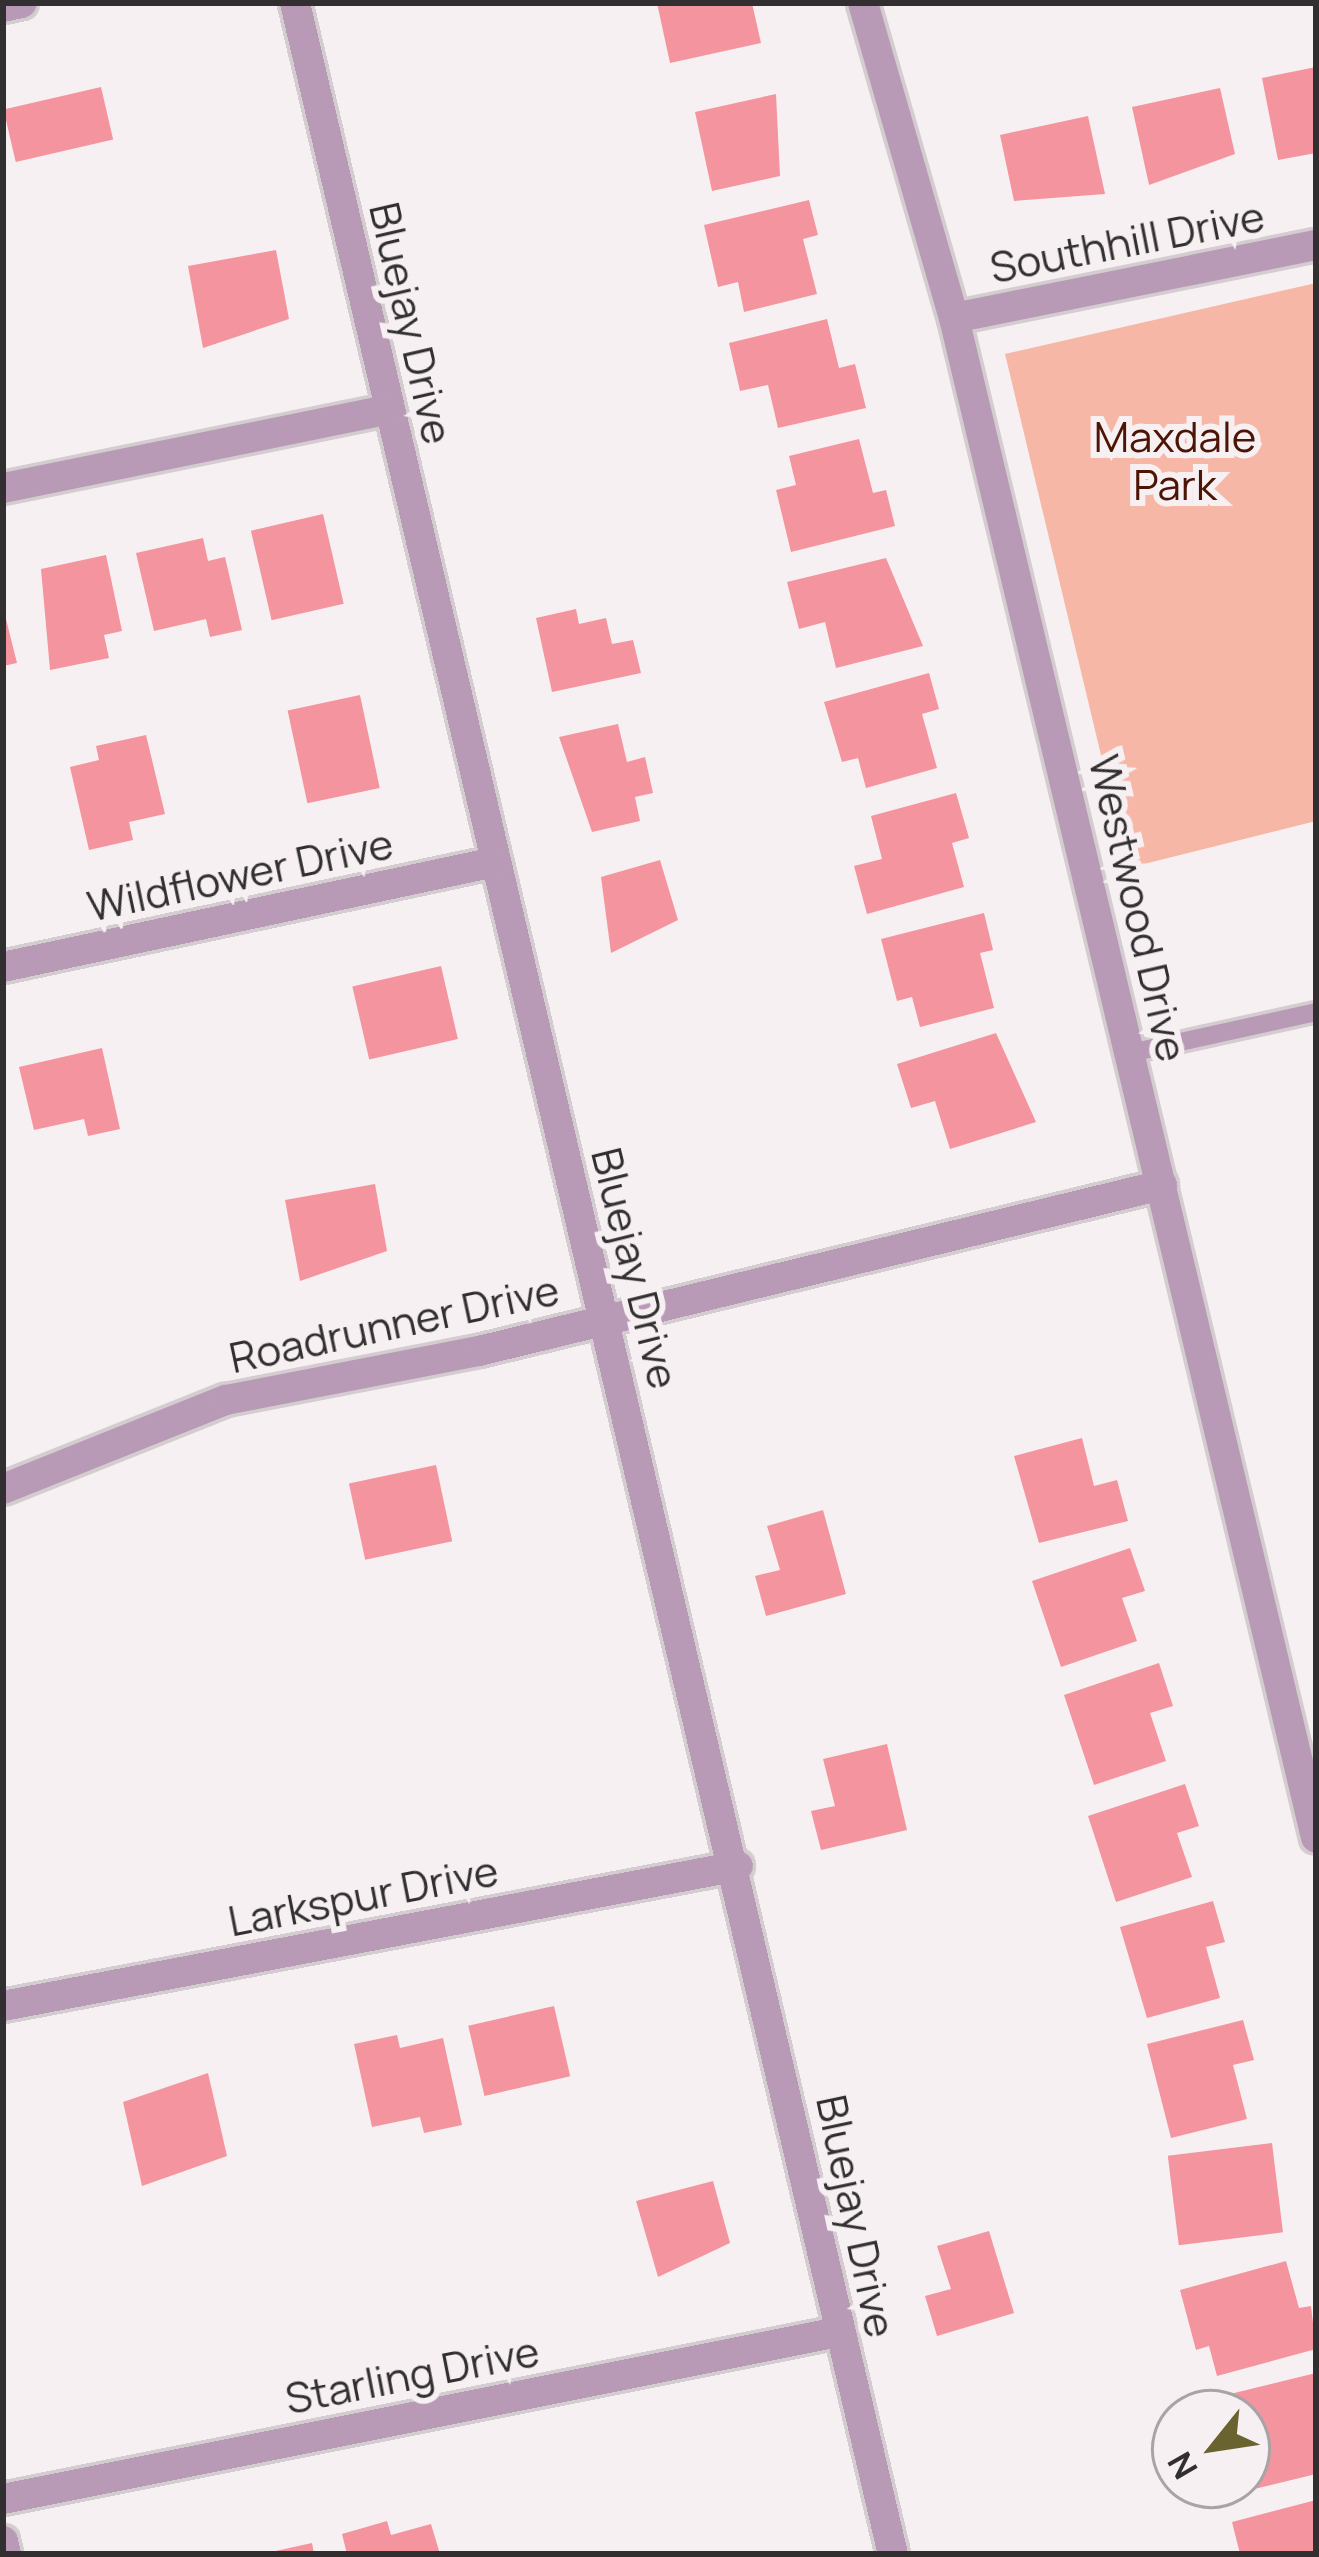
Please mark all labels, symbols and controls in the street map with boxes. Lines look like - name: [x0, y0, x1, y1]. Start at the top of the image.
- street label: Southhill Drive: [986, 190, 1268, 292]
- street label: Bluejay Drive: [360, 197, 464, 449]
- park label: Maxdale Park: [1094, 411, 1256, 510]
- street label: Westwood Drive: [1079, 750, 1199, 1066]
- street label: Wildflower Drive: [83, 817, 397, 931]
- street label: Bluejay Drive: [582, 1142, 690, 1394]
- street label: Roadrunner Drive: [225, 1263, 563, 1383]
- street label: Larkspur Drive: [224, 1844, 502, 1946]
- street label: Bluejay Drive: [807, 2090, 907, 2342]
- street label: Starling Drive: [281, 2325, 543, 2423]
- north arrow: [1151, 2389, 1271, 2509]
- text: N: [1157, 2444, 1207, 2487]

